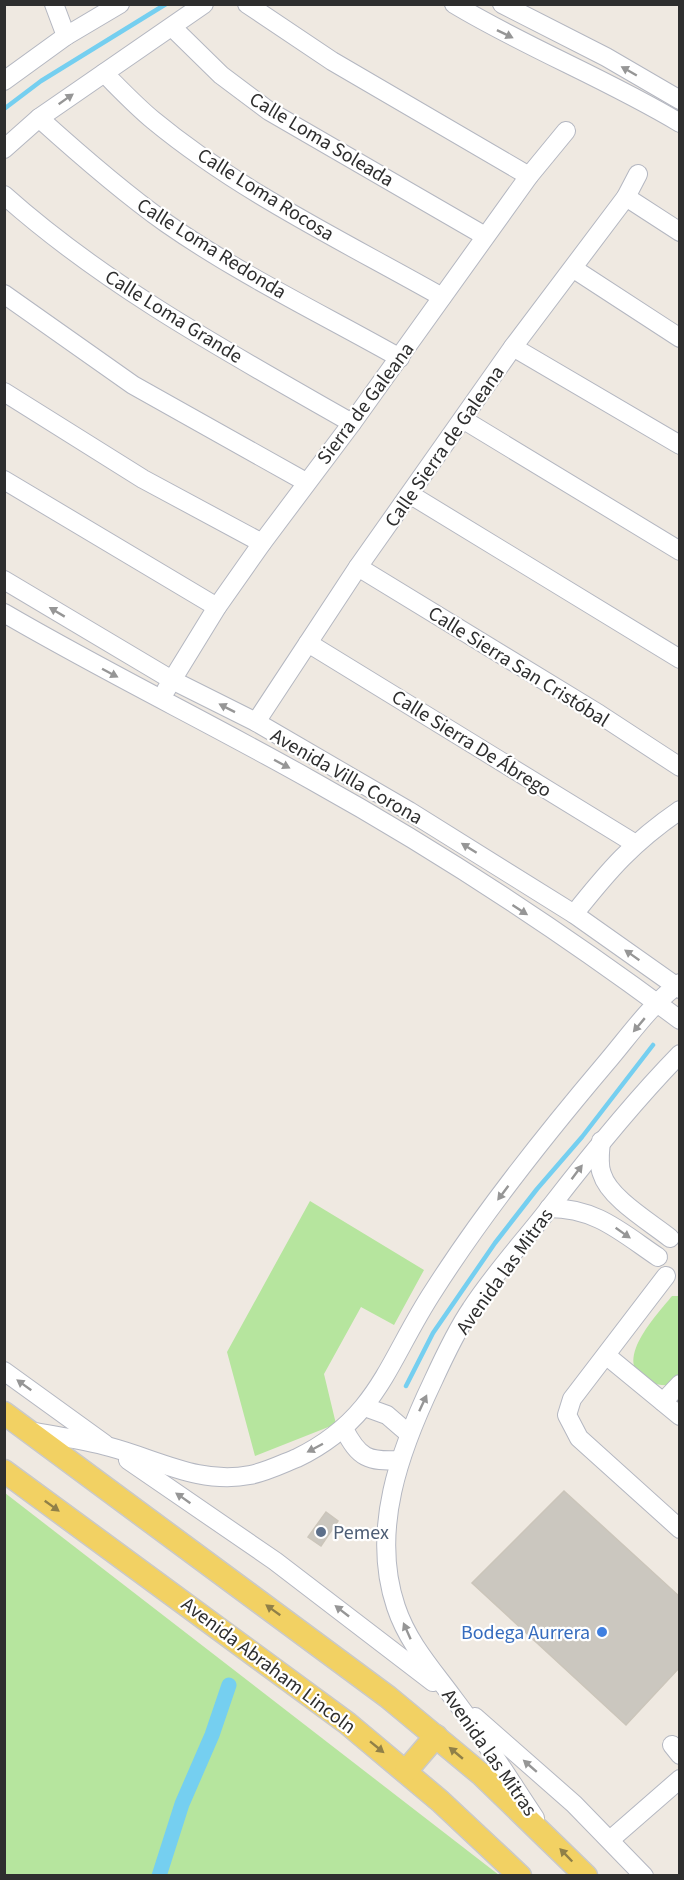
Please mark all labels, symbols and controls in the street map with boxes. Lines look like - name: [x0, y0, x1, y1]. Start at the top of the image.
- one-way arrow: [496, 29, 513, 38]
- one-way arrow: [621, 65, 637, 76]
- street label: Calle Loma Soleada: [244, 86, 399, 194]
- one-way arrow: [58, 93, 74, 105]
- street label: Calle Loma Rocosa: [192, 141, 339, 248]
- street label: Calle Loma Redonda: [131, 191, 292, 306]
- street label: Calle Loma Grande: [99, 263, 248, 370]
- street label: Sierra de Galeana: [311, 337, 421, 470]
- street label: Calle Sierra de Galeana: [378, 360, 511, 533]
- street label: Calle Sierra San Cristóbal: [422, 600, 614, 734]
- one-way arrow: [49, 607, 66, 618]
- one-way arrow: [102, 668, 119, 678]
- street label: Calle Sierra De Ábrego: [386, 683, 557, 804]
- one-way arrow: [219, 703, 236, 713]
- street label: Avenida Villa Corona: [265, 722, 428, 832]
- one-way arrow: [274, 759, 291, 769]
- one-way arrow: [461, 842, 477, 853]
- one-way arrow: [512, 904, 528, 915]
- one-way arrow: [624, 949, 640, 961]
- one-way arrow: [632, 1017, 645, 1033]
- one-way arrow: [571, 1164, 584, 1180]
- one-way arrow: [497, 1185, 510, 1201]
- street label: Avenida las Mitras: [449, 1203, 560, 1340]
- one-way arrow: [614, 1227, 630, 1239]
- one-way arrow: [17, 1379, 33, 1391]
- one-way arrow: [418, 1394, 427, 1411]
- one-way arrow: [306, 1443, 324, 1453]
- one-way arrow: [176, 1492, 192, 1504]
- one-way arrow: [43, 1500, 59, 1512]
- place label: Pemex: [333, 1519, 389, 1547]
- marker: Pemex: [314, 1525, 328, 1539]
- street label: Avenida Abraham Lincoln: [175, 1591, 362, 1741]
- one-way arrow: [266, 1604, 282, 1616]
- one-way arrow: [335, 1605, 350, 1617]
- place label: Bodega Aurrera: [461, 1619, 590, 1647]
- one-way arrow: [402, 1621, 412, 1639]
- marker: Bodega Aurrera: [595, 1625, 609, 1639]
- street label: Avenida las Mitras: [435, 1683, 544, 1822]
- one-way arrow: [369, 1741, 385, 1754]
- one-way arrow: [449, 1747, 464, 1760]
- one-way arrow: [523, 1759, 538, 1773]
- one-way arrow: [560, 1849, 574, 1863]

